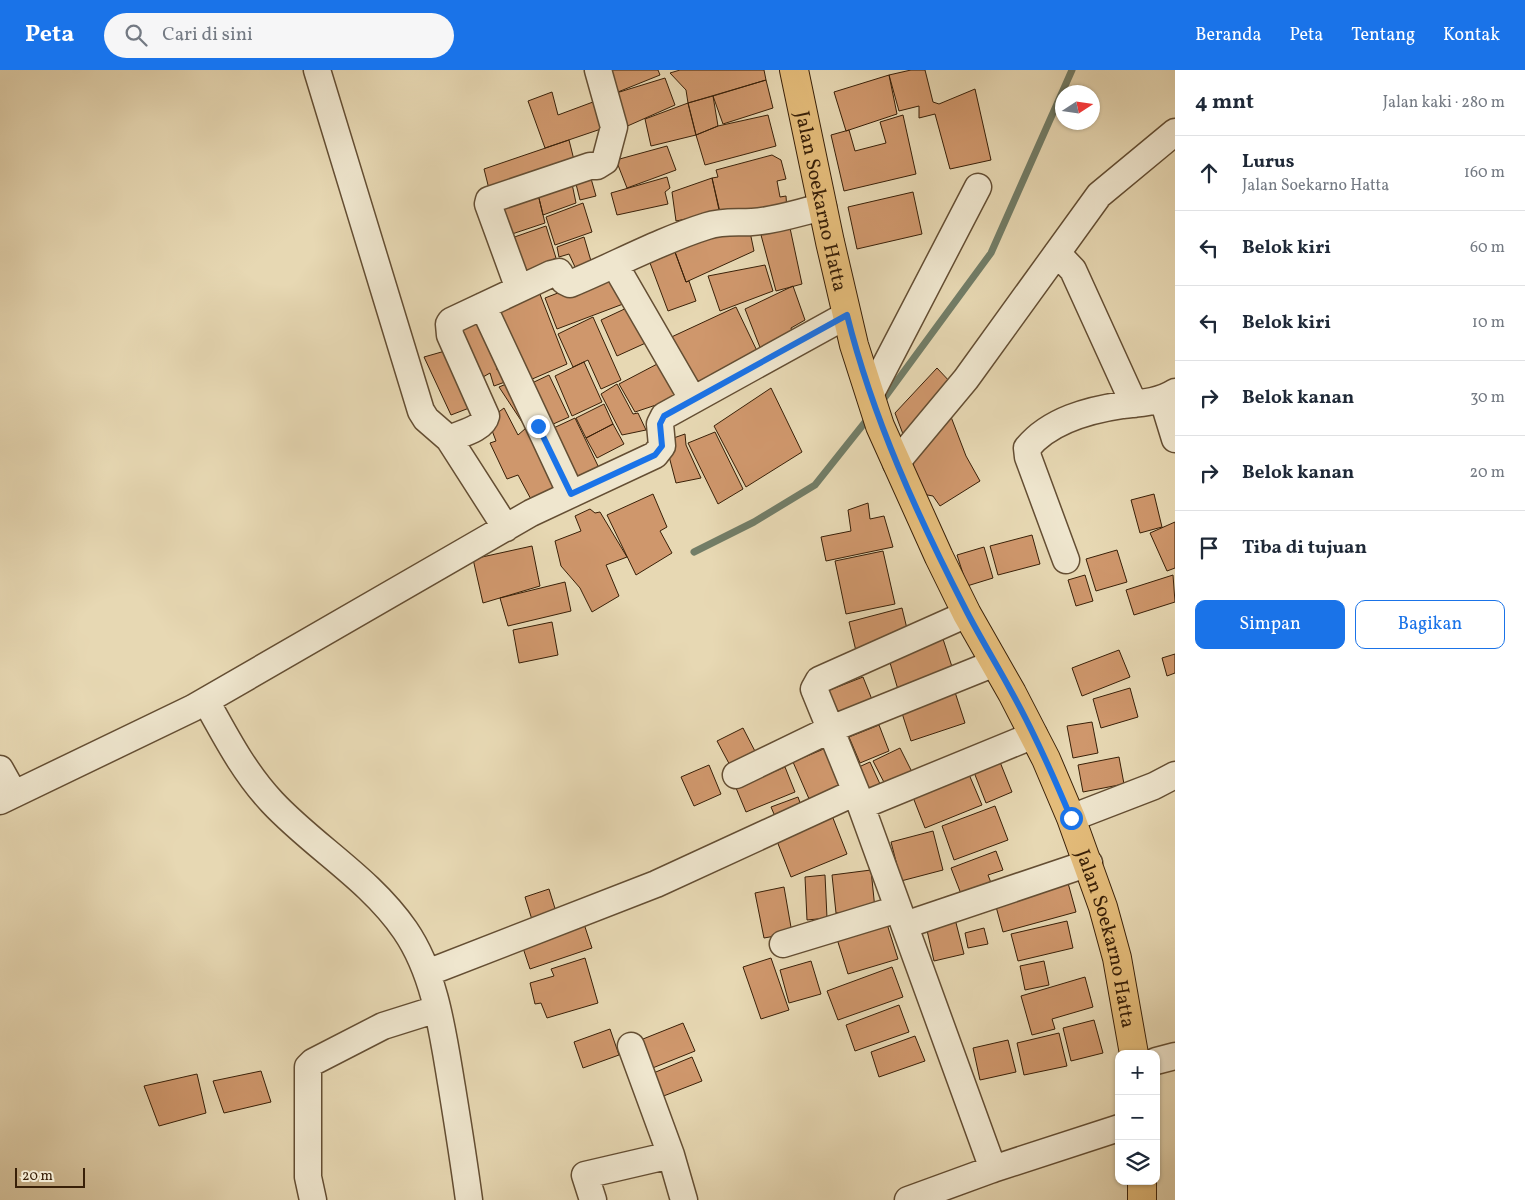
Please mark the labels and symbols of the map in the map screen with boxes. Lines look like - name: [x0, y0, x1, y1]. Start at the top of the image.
- north arrow: [1055, 85, 1100, 130]
- street label: Jalan Soekarno Hatta: [787, 109, 853, 295]
- route end: [527, 415, 550, 438]
- route start: [1060, 807, 1083, 830]
- street label: Jalan Soekarno Hatta: [1067, 846, 1141, 1030]
- scale bar: [15, 1165, 85, 1188]

